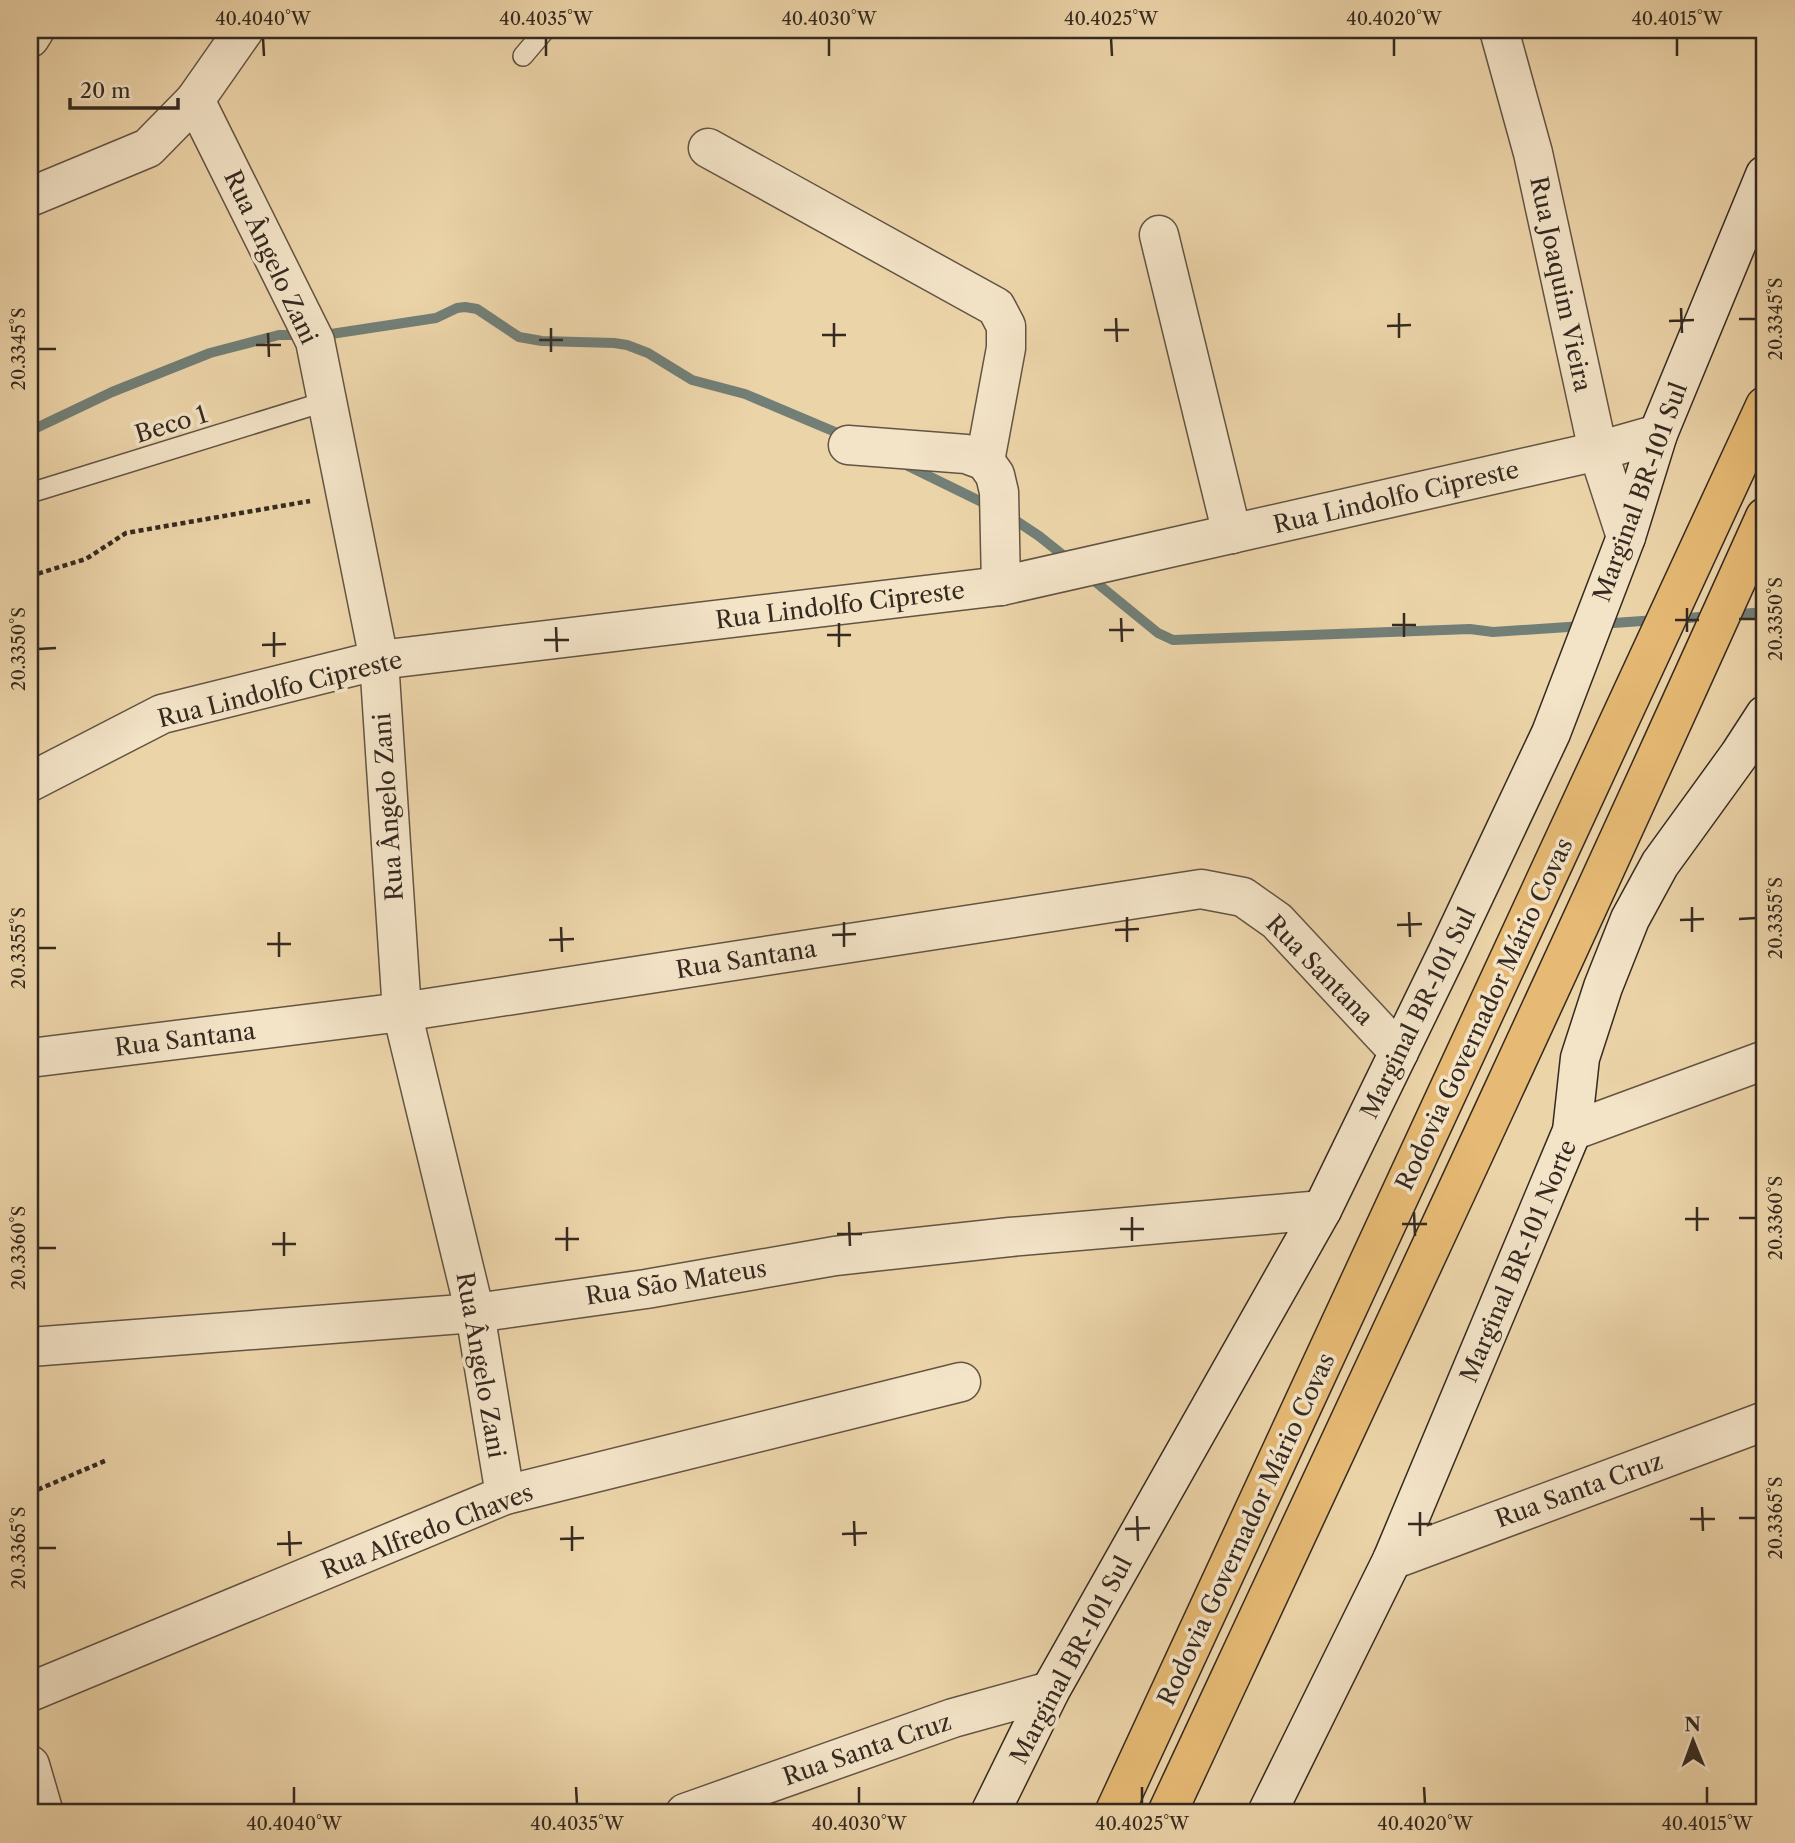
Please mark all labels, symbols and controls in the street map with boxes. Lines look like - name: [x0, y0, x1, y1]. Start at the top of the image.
- text: 40.4040°W: [215, 8, 312, 30]
- text: 40.4035°W: [499, 8, 594, 30]
- text: 40.4030°W: [781, 8, 878, 30]
- text: 40.4025°W: [1064, 8, 1159, 30]
- text: 40.4020°W: [1346, 8, 1443, 30]
- text: 40.4015°W: [1631, 8, 1724, 30]
- scale bar: [70, 66, 178, 110]
- text: 20 m: [80, 78, 131, 103]
- street label: Rua Ângelo Zani: [218, 166, 324, 348]
- street label: Rua Joaquim Vieira: [1524, 174, 1598, 394]
- text: 20.3345°S: [1765, 278, 1787, 360]
- text: 20.3345°S: [8, 308, 30, 390]
- street label: Marginal BR-101 Sul: [1587, 379, 1693, 605]
- street label: Beco 1: [131, 399, 211, 449]
- street label: Rua Lindolfo Cipreste: [1270, 455, 1522, 539]
- street label: Rua Lindolfo Cipreste: [714, 575, 966, 635]
- text: 20.3350°S: [1765, 577, 1787, 661]
- text: 20.3350°S: [8, 607, 30, 691]
- street label: Rua Lindolfo Cipreste: [155, 645, 405, 733]
- street label: Rua Ângelo Zani: [367, 712, 409, 902]
- street label: Rodovia Governador Mário Covas: [1389, 833, 1579, 1195]
- text: 20.3355°S: [1765, 877, 1787, 959]
- street label: Marginal BR-101 Sul: [1354, 903, 1482, 1123]
- text: 20.3355°S: [8, 907, 30, 989]
- street label: Rua Santana: [1260, 909, 1380, 1031]
- street label: Rua Santana: [674, 934, 819, 984]
- street label: Rua Santana: [113, 1016, 258, 1062]
- street label: Marginal BR-101 Norte: [1454, 1135, 1582, 1387]
- text: 20.3360°S: [1765, 1176, 1787, 1260]
- text: 20.3360°S: [8, 1206, 30, 1290]
- street label: Rua São Mateus: [583, 1253, 769, 1311]
- street label: Rua Ângelo Zani: [450, 1270, 512, 1460]
- street label: Rodovia Governador Mário Covas: [1151, 1348, 1341, 1710]
- street label: Rua Santa Cruz: [1491, 1446, 1667, 1534]
- text: 20.3365°S: [1765, 1476, 1787, 1560]
- street label: Rua Alfredo Chaves: [317, 1477, 537, 1585]
- text: 20.3365°S: [8, 1506, 30, 1590]
- street label: Marginal BR-101 Sul: [1004, 1551, 1138, 1769]
- north arrow: [1658, 1706, 1728, 1776]
- street label: Rua Santa Cruz: [779, 1707, 955, 1791]
- text: N: [1684, 1713, 1701, 1736]
- text: 40.4040°W: [246, 1813, 343, 1835]
- text: 40.4035°W: [530, 1813, 625, 1835]
- text: 40.4030°W: [811, 1813, 908, 1835]
- text: 40.4025°W: [1095, 1813, 1190, 1835]
- text: 40.4020°W: [1377, 1813, 1474, 1835]
- text: 40.4015°W: [1661, 1813, 1754, 1835]

